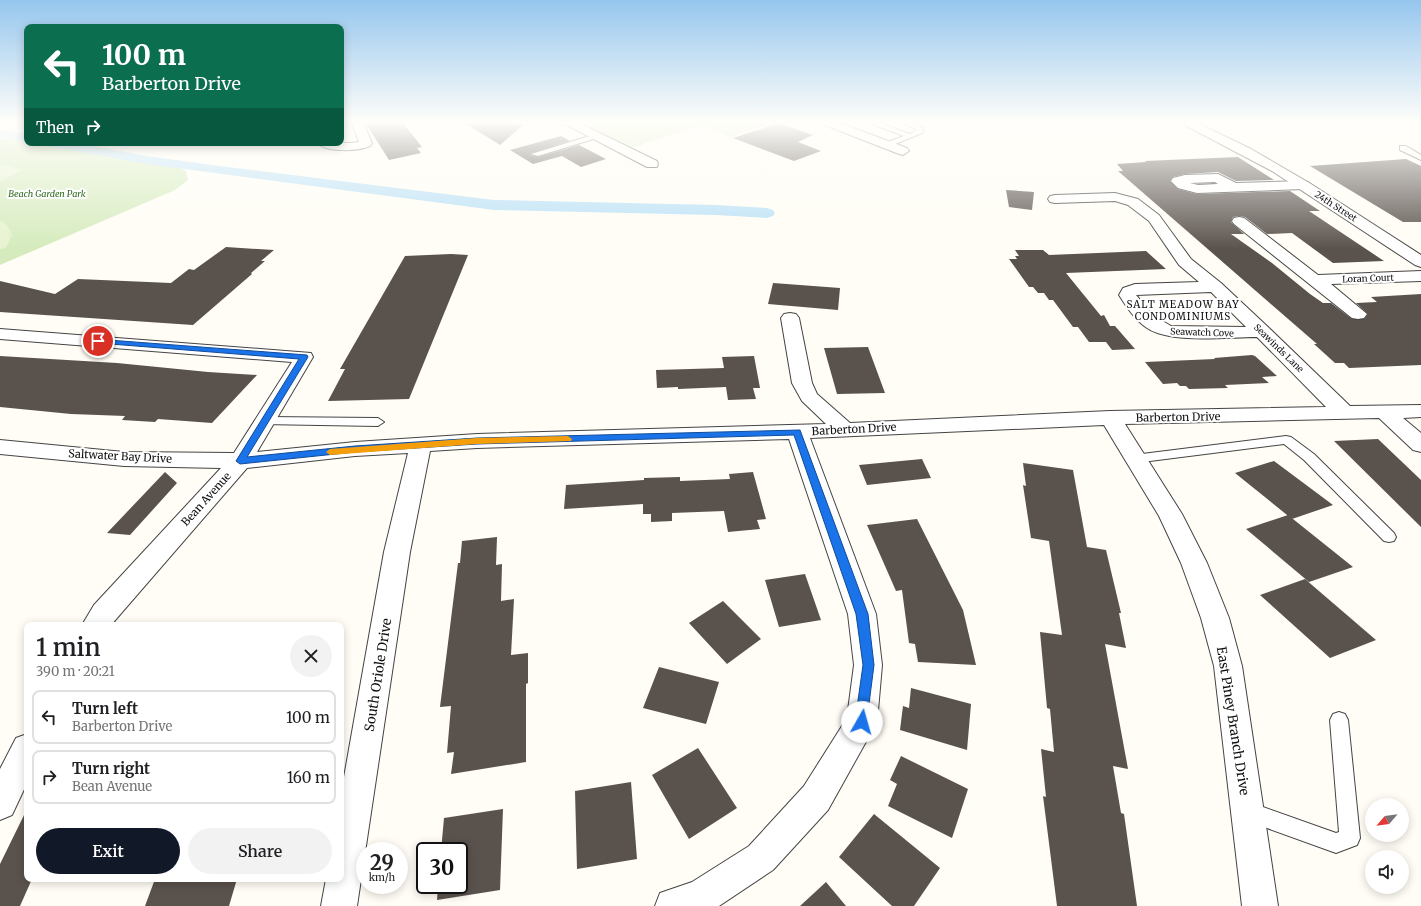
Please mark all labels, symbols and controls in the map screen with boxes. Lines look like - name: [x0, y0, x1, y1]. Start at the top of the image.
- text: 100 m: [102, 37, 186, 73]
- icon: left: [36, 40, 88, 92]
- text: Barberton Drive: [102, 72, 241, 95]
- icon: right: [82, 116, 104, 138]
- text: Then: [36, 118, 74, 137]
- park label: Beach Garden Park: [8, 188, 86, 199]
- street label: 24th Street: [1313, 188, 1359, 224]
- street label: Loran Court: [1342, 272, 1395, 284]
- district label: SALT MEADOW BAY CONDOMINIUMS: [1126, 298, 1240, 323]
- street label: Seawinds Lane: [1252, 322, 1306, 375]
- pin: [81, 324, 115, 358]
- street label: Seawatch Cove: [1170, 325, 1234, 339]
- icon: arrive: [87, 330, 109, 352]
- street label: Barberton Drive: [1135, 409, 1221, 425]
- street label: Barberton Drive: [811, 420, 897, 438]
- street label: Saltwater Bay Drive: [68, 446, 172, 466]
- street label: Bean Avenue: [178, 469, 234, 529]
- street label: South Oriole Drive: [361, 617, 395, 733]
- text: 1 min: [36, 632, 101, 663]
- button: close: [290, 635, 332, 677]
- street label: East Piney Branch Drive: [1213, 645, 1253, 797]
- text: 390 m · 20:21: [36, 663, 115, 680]
- text: Turn left: [72, 699, 138, 718]
- position arrow: [841, 701, 883, 743]
- icon: left: [38, 706, 60, 728]
- text: 100 m: [286, 708, 330, 727]
- text: Barberton Drive: [72, 718, 172, 735]
- text: Turn right: [72, 759, 150, 778]
- icon: right: [38, 766, 60, 788]
- text: 160 m: [287, 768, 330, 787]
- text: Bean Avenue: [72, 778, 152, 795]
- north arrow: [1365, 798, 1409, 842]
- map controls: [1365, 798, 1409, 894]
- button: Exit: [36, 828, 180, 874]
- button: Share: [188, 828, 332, 874]
- speed limit sign: 30: [416, 842, 468, 894]
- text: 29: [370, 850, 394, 875]
- button: sound: [1365, 850, 1409, 894]
- text: km/h: [369, 871, 395, 884]

